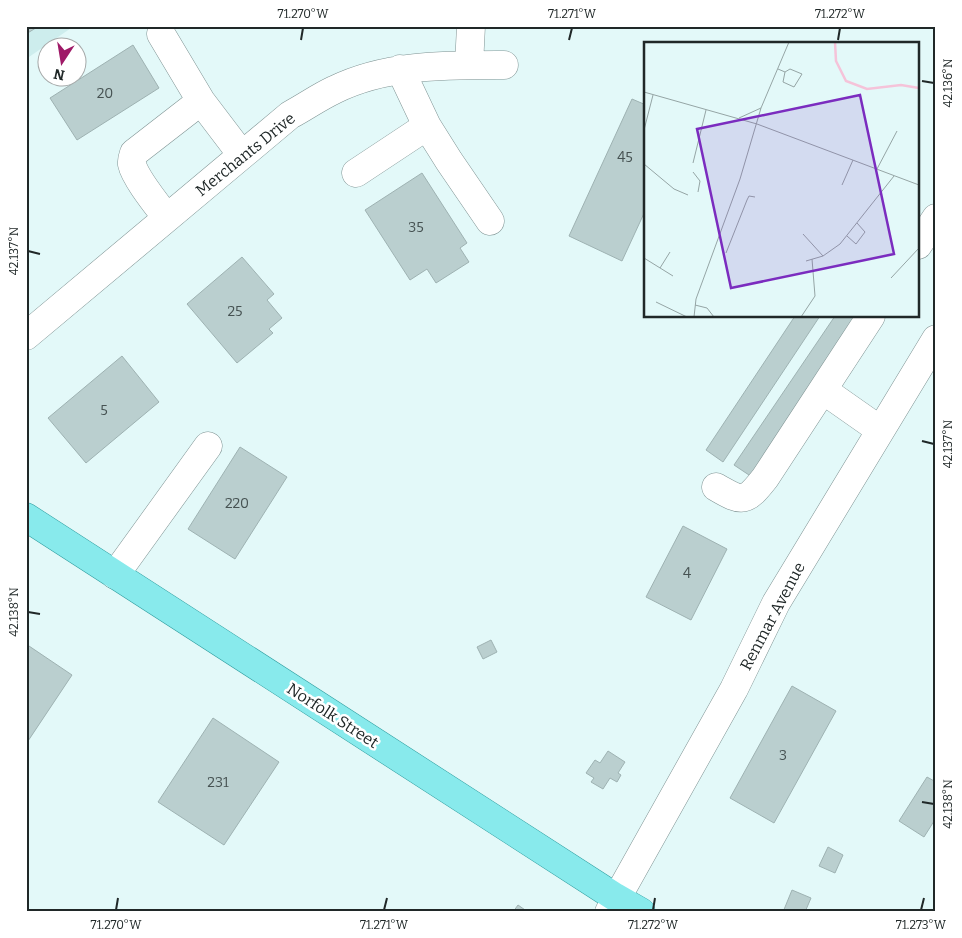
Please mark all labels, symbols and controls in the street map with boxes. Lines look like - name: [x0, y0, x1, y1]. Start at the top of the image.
- text: 71.270°W: [278, 7, 329, 21]
- text: 71.271°W: [548, 7, 597, 21]
- text: 71.272°W: [815, 7, 866, 21]
- north arrow: [38, 38, 88, 88]
- inset map: [644, 42, 920, 318]
- text: 42.136°N: [941, 58, 955, 107]
- text: N: [52, 65, 66, 84]
- house number: 20: [97, 85, 113, 102]
- street label: Merchants Drive: [192, 109, 299, 200]
- house number: 45: [617, 149, 633, 166]
- house number: 35: [408, 219, 424, 236]
- text: 42.137°N: [7, 226, 21, 275]
- house number: 25: [227, 303, 243, 320]
- house number: 5: [100, 402, 108, 419]
- text: 42.137°N: [941, 419, 955, 468]
- house number: 220: [225, 495, 249, 512]
- street label: Renmar Avenue: [736, 559, 809, 673]
- house number: 4: [683, 565, 691, 582]
- text: 42.138°N: [7, 587, 21, 637]
- street label: Norfolk Street: [283, 679, 382, 752]
- house number: 3: [779, 747, 787, 764]
- house number: 231: [207, 774, 229, 791]
- text: 42.138°N: [941, 779, 955, 829]
- text: 71.270°W: [91, 918, 142, 932]
- text: 71.271°W: [360, 918, 409, 932]
- text: 71.272°W: [628, 918, 679, 932]
- text: 71.273°W: [896, 918, 947, 932]

